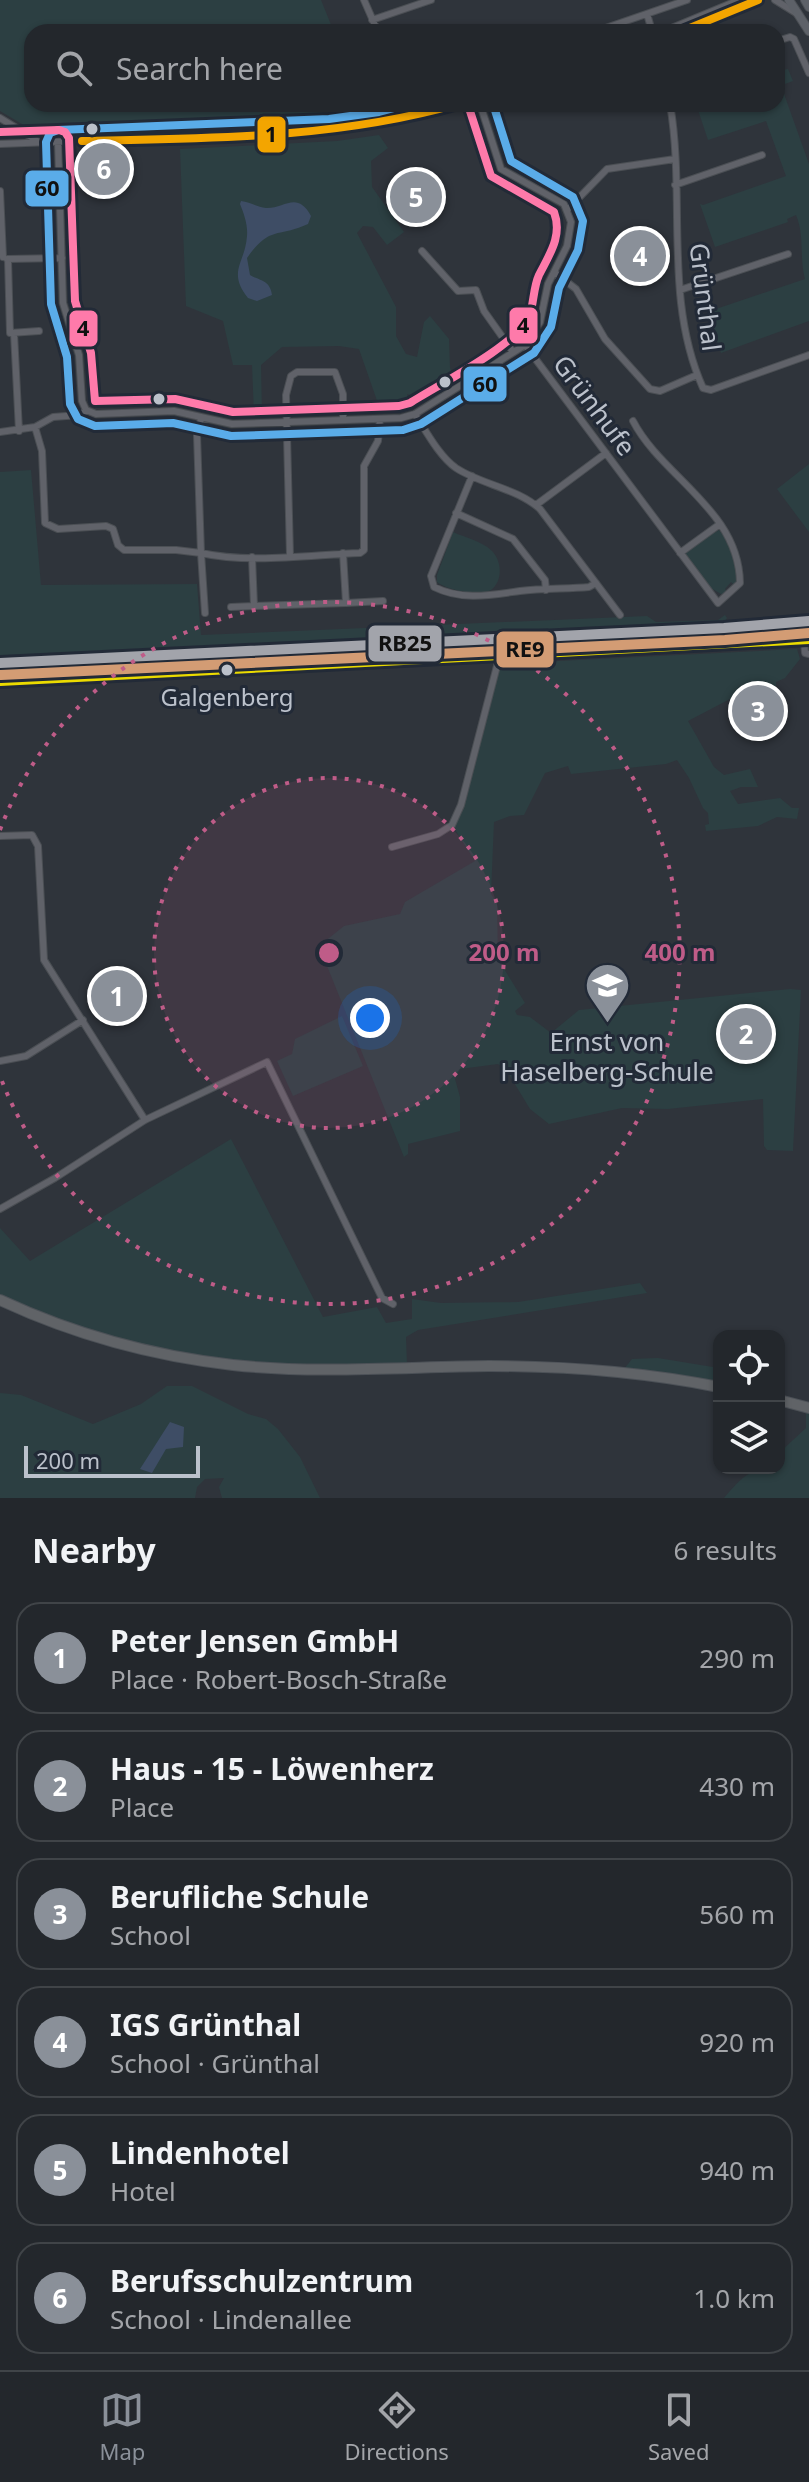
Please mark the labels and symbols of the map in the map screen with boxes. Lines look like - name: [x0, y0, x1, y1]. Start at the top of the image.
- line badge: 1: [256, 115, 287, 154]
- text: 1: [265, 118, 277, 148]
- unlabelled marker: [84, 121, 100, 137]
- pin: 6: [78, 139, 130, 199]
- pin: 5: [390, 167, 442, 227]
- line badge: 60: [24, 169, 70, 208]
- text: 60: [34, 172, 60, 202]
- pin: 4: [614, 226, 666, 286]
- street label: Grünthal: [682, 241, 730, 353]
- line badge: 4: [508, 306, 539, 345]
- line badge: 4: [68, 309, 99, 348]
- text: 4: [517, 309, 530, 339]
- text: 4: [77, 312, 90, 342]
- street label: Grünhufe: [545, 347, 645, 463]
- line badge: 60: [462, 365, 508, 403]
- text: 60: [472, 368, 498, 398]
- unlabelled marker: [437, 374, 453, 390]
- unlabelled marker: [151, 391, 167, 407]
- line badge: RB25: [367, 624, 443, 663]
- text: RB25: [378, 627, 432, 657]
- line badge: RE9: [495, 630, 555, 669]
- text: RE9: [505, 633, 545, 663]
- marker: Galgenberg: [219, 662, 235, 678]
- place label: Galgenberg: [161, 680, 293, 713]
- pin: 3: [732, 681, 784, 741]
- text: 200 m: [469, 935, 539, 968]
- text: 400 m: [645, 935, 715, 968]
- centre of rings: [315, 939, 343, 967]
- school or university icon: Ernst von Haselberg-Schule: [583, 962, 631, 1025]
- pin: 1: [91, 966, 143, 1026]
- your location: [350, 998, 390, 1038]
- pin: 2: [720, 1004, 772, 1064]
- place label: Ernst von Haselberg-Schule: [500, 1023, 714, 1089]
- scale bar: [24, 1442, 200, 1478]

